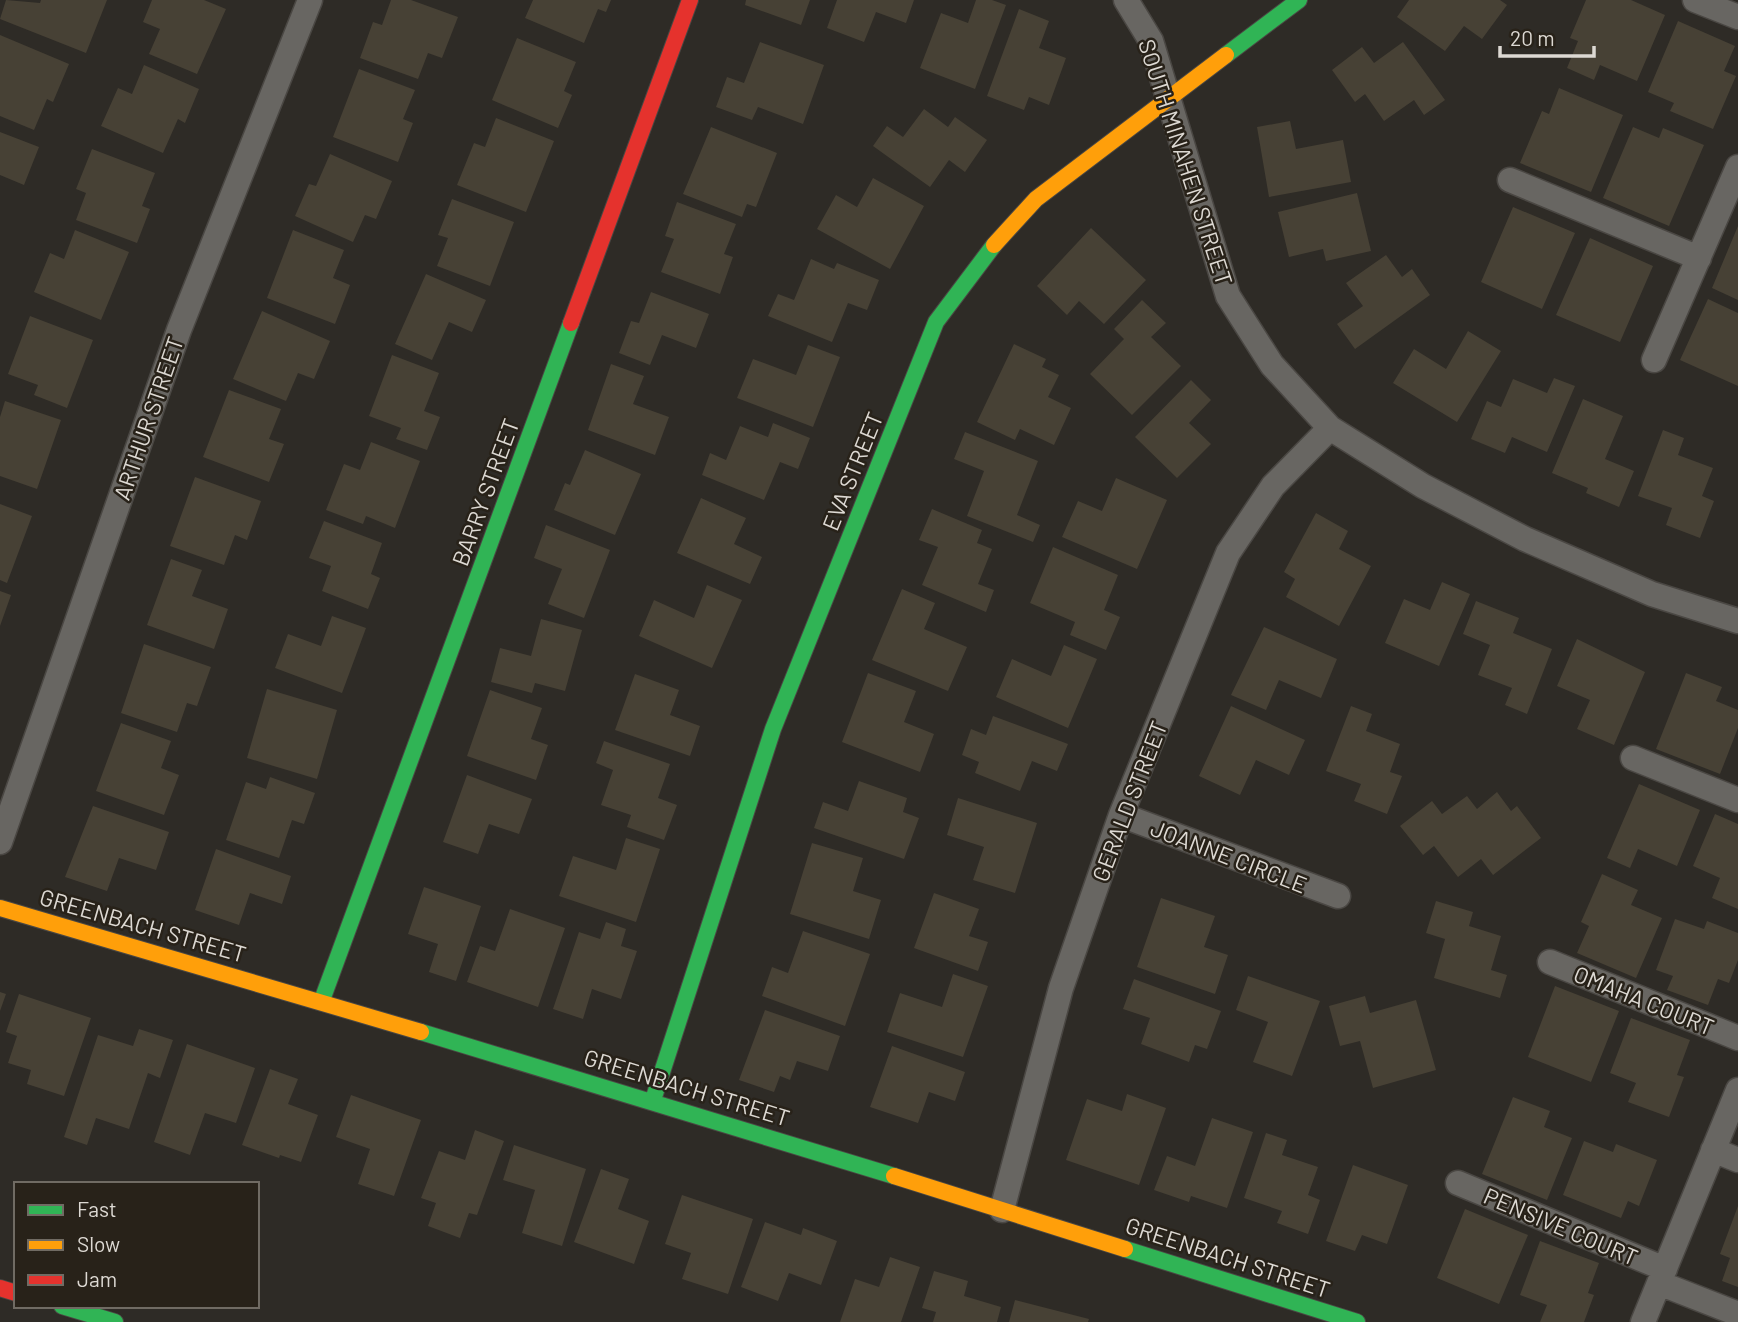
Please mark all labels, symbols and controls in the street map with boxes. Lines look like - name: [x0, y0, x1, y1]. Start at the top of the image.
- scale bar: [1500, 14, 1594, 58]
- text: 20 m: [1510, 25, 1555, 50]
- street label: SOUTH MINAHEN STREET: [1133, 35, 1239, 289]
- street label: ARTHUR STREET: [107, 333, 189, 503]
- street label: EVA STREET: [816, 408, 888, 534]
- street label: BARRY STREET: [445, 415, 525, 569]
- street label: GERALD STREET: [1086, 717, 1172, 885]
- street label: JOANNE CIRCLE: [1147, 813, 1311, 899]
- street label: GREENBACH STREET: [37, 882, 249, 968]
- street label: OMAHA COURT: [1570, 959, 1718, 1041]
- street label: GREENBACH STREET: [581, 1042, 793, 1132]
- street label: PENSIVE COURT: [1480, 1181, 1642, 1271]
- legend: [14, 1182, 259, 1308]
- text: Fast: [77, 1196, 117, 1221]
- street label: GREENBACH STREET: [1122, 1211, 1334, 1303]
- text: Slow: [77, 1231, 120, 1256]
- text: Jam: [77, 1266, 117, 1291]

